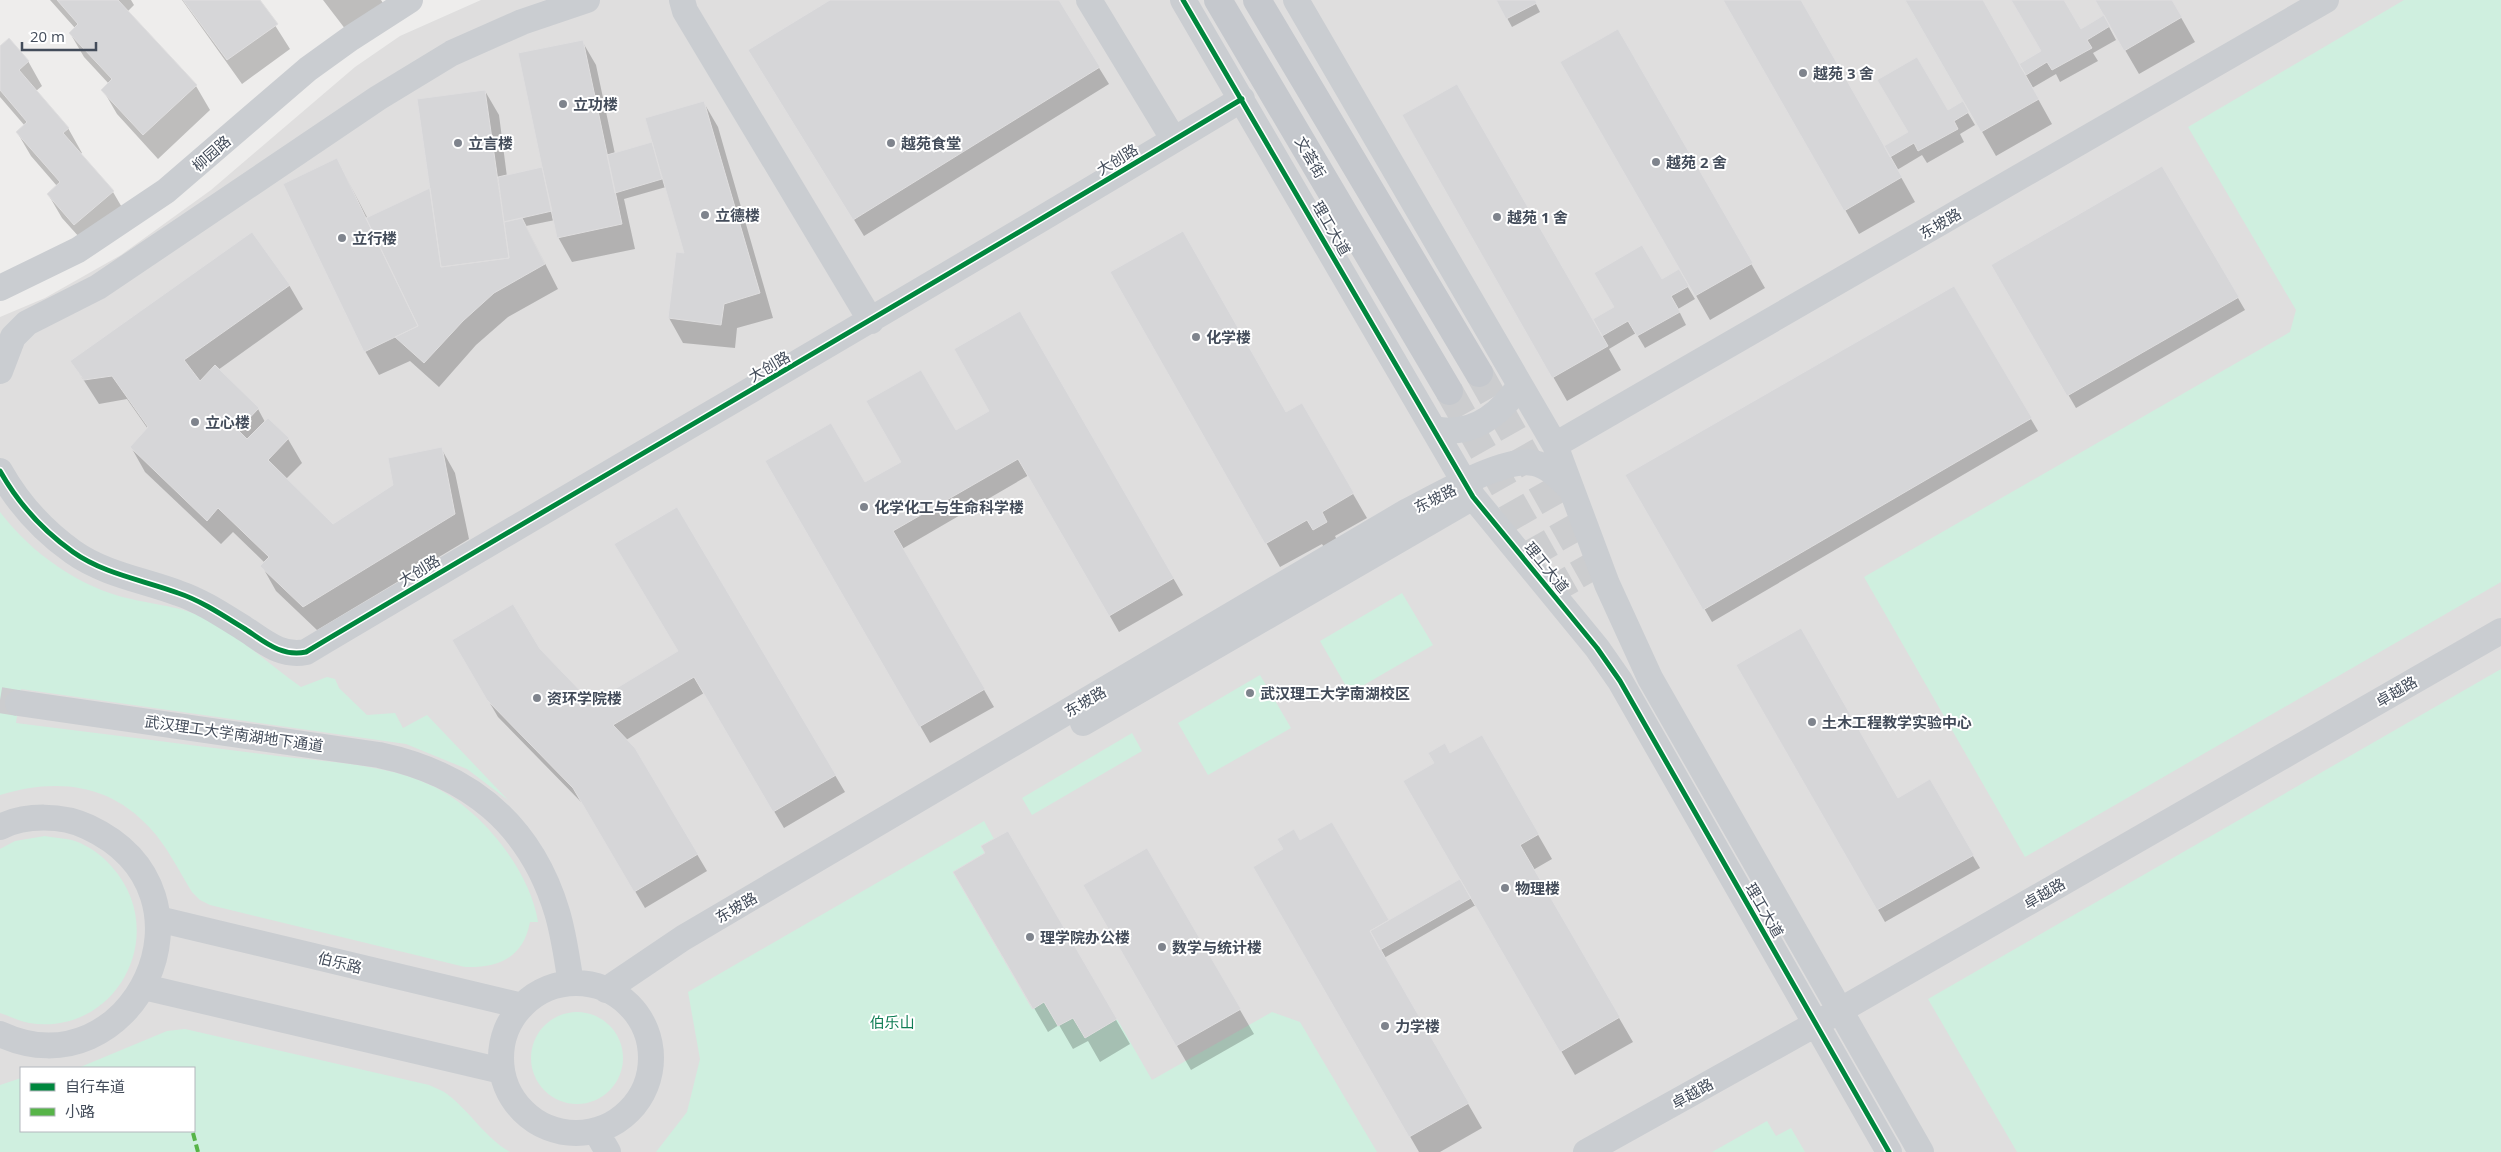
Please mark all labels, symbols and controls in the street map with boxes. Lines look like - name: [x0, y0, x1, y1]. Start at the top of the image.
- scale bar: [22, 20, 96, 52]
- text: 20 m: [30, 26, 65, 46]
- place label: 越苑 3 舍: [1813, 63, 1874, 83]
- marker: 越苑 3 舍: [1797, 67, 1809, 79]
- place label: 立功楼: [573, 94, 618, 114]
- marker: 立功楼: [557, 98, 569, 110]
- street label: 柳园路: [187, 131, 235, 175]
- place label: 立言楼: [468, 133, 513, 153]
- place label: 越苑食堂: [901, 133, 961, 153]
- street label: 文荟街: [1291, 133, 1331, 181]
- marker: 立言楼: [452, 137, 464, 149]
- marker: 越苑食堂: [885, 137, 897, 149]
- street label: 大创路: [1093, 139, 1141, 179]
- place label: 越苑 2 舍: [1666, 152, 1727, 172]
- marker: 越苑 2 舍: [1650, 156, 1662, 168]
- street label: 理工大道: [1308, 197, 1356, 259]
- street label: 东坡路: [1916, 203, 1964, 243]
- place label: 立德楼: [715, 205, 760, 225]
- place label: 越苑 1 舍: [1507, 207, 1568, 227]
- marker: 立德楼: [699, 209, 711, 221]
- marker: 越苑 1 舍: [1491, 211, 1503, 223]
- place label: 立行楼: [352, 228, 397, 248]
- marker: 立行楼: [336, 232, 348, 244]
- place label: 化学楼: [1206, 327, 1251, 347]
- marker: 化学楼: [1190, 331, 1202, 343]
- street label: 大创路: [745, 346, 793, 386]
- place label: 立心楼: [205, 412, 250, 432]
- marker: 立心楼: [189, 416, 201, 428]
- street label: 东坡路: [1410, 479, 1460, 517]
- place label: 化学化工与生命科学楼: [874, 497, 1024, 517]
- marker: 化学化工与生命科学楼: [858, 501, 870, 513]
- street label: 理工大道: [1520, 537, 1574, 597]
- street label: 大创路: [395, 550, 443, 590]
- street label: 卓越路: [2372, 671, 2420, 711]
- street label: 东坡路: [1061, 681, 1109, 721]
- place label: 武汉理工大学南湖校区: [1260, 683, 1410, 703]
- marker: 武汉理工大学南湖校区: [1244, 687, 1256, 699]
- place label: 资环学院楼: [547, 688, 622, 708]
- marker: 资环学院楼: [531, 692, 543, 704]
- street label: 武汉理工大学南湖地下通道: [143, 711, 325, 755]
- place label: 土木工程教学实验中心: [1822, 712, 1972, 732]
- marker: 土木工程教学实验中心: [1806, 716, 1818, 728]
- street label: 卓越路: [2020, 873, 2068, 913]
- place label: 物理楼: [1515, 878, 1560, 898]
- street label: 理工大道: [1741, 879, 1789, 941]
- marker: 物理楼: [1499, 882, 1511, 894]
- street label: 东坡路: [712, 887, 760, 927]
- place label: 理学院办公楼: [1040, 927, 1130, 947]
- marker: 理学院办公楼: [1024, 931, 1036, 943]
- place label: 数学与统计楼: [1172, 937, 1262, 957]
- marker: 数学与统计楼: [1156, 941, 1168, 953]
- street label: 伯乐路: [316, 947, 364, 977]
- park label: 伯乐山: [869, 1012, 915, 1032]
- place label: 力学楼: [1395, 1016, 1440, 1036]
- marker: 力学楼: [1379, 1020, 1391, 1032]
- legend: [20, 1067, 195, 1132]
- street label: 卓越路: [1667, 1073, 1717, 1113]
- text: 自行车道: [65, 1076, 125, 1096]
- text: 小路: [65, 1101, 95, 1121]

